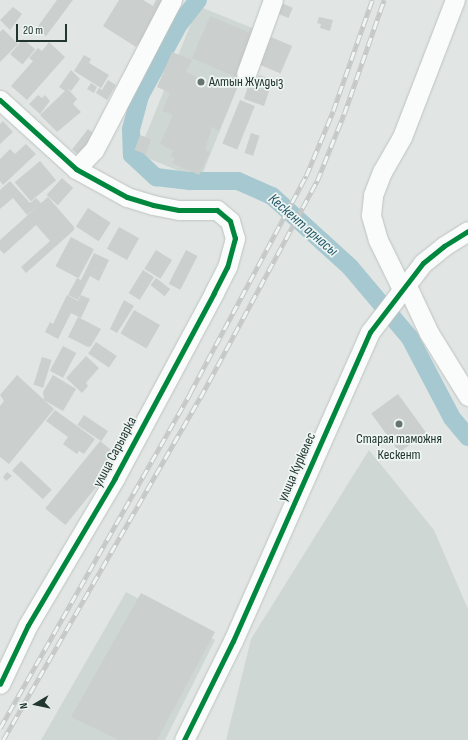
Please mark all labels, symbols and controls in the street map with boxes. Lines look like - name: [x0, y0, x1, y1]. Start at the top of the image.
- scale bar: [18, 16, 69, 42]
- text: 20 m: [23, 23, 43, 38]
- place label: Алтын Жулдыз: [209, 74, 283, 90]
- marker: Алтын Жулдыз: [196, 77, 206, 87]
- water label: Кескент арнасы: [265, 190, 341, 260]
- street label: улица Сарыарка: [89, 414, 141, 490]
- marker: Старая таможня Кескент: [394, 419, 404, 429]
- street label: улица Куркелес: [274, 430, 320, 504]
- place label: Старая таможня Кескент: [356, 431, 442, 464]
- north arrow: [16, 684, 56, 724]
- text: N: [17, 702, 31, 710]

